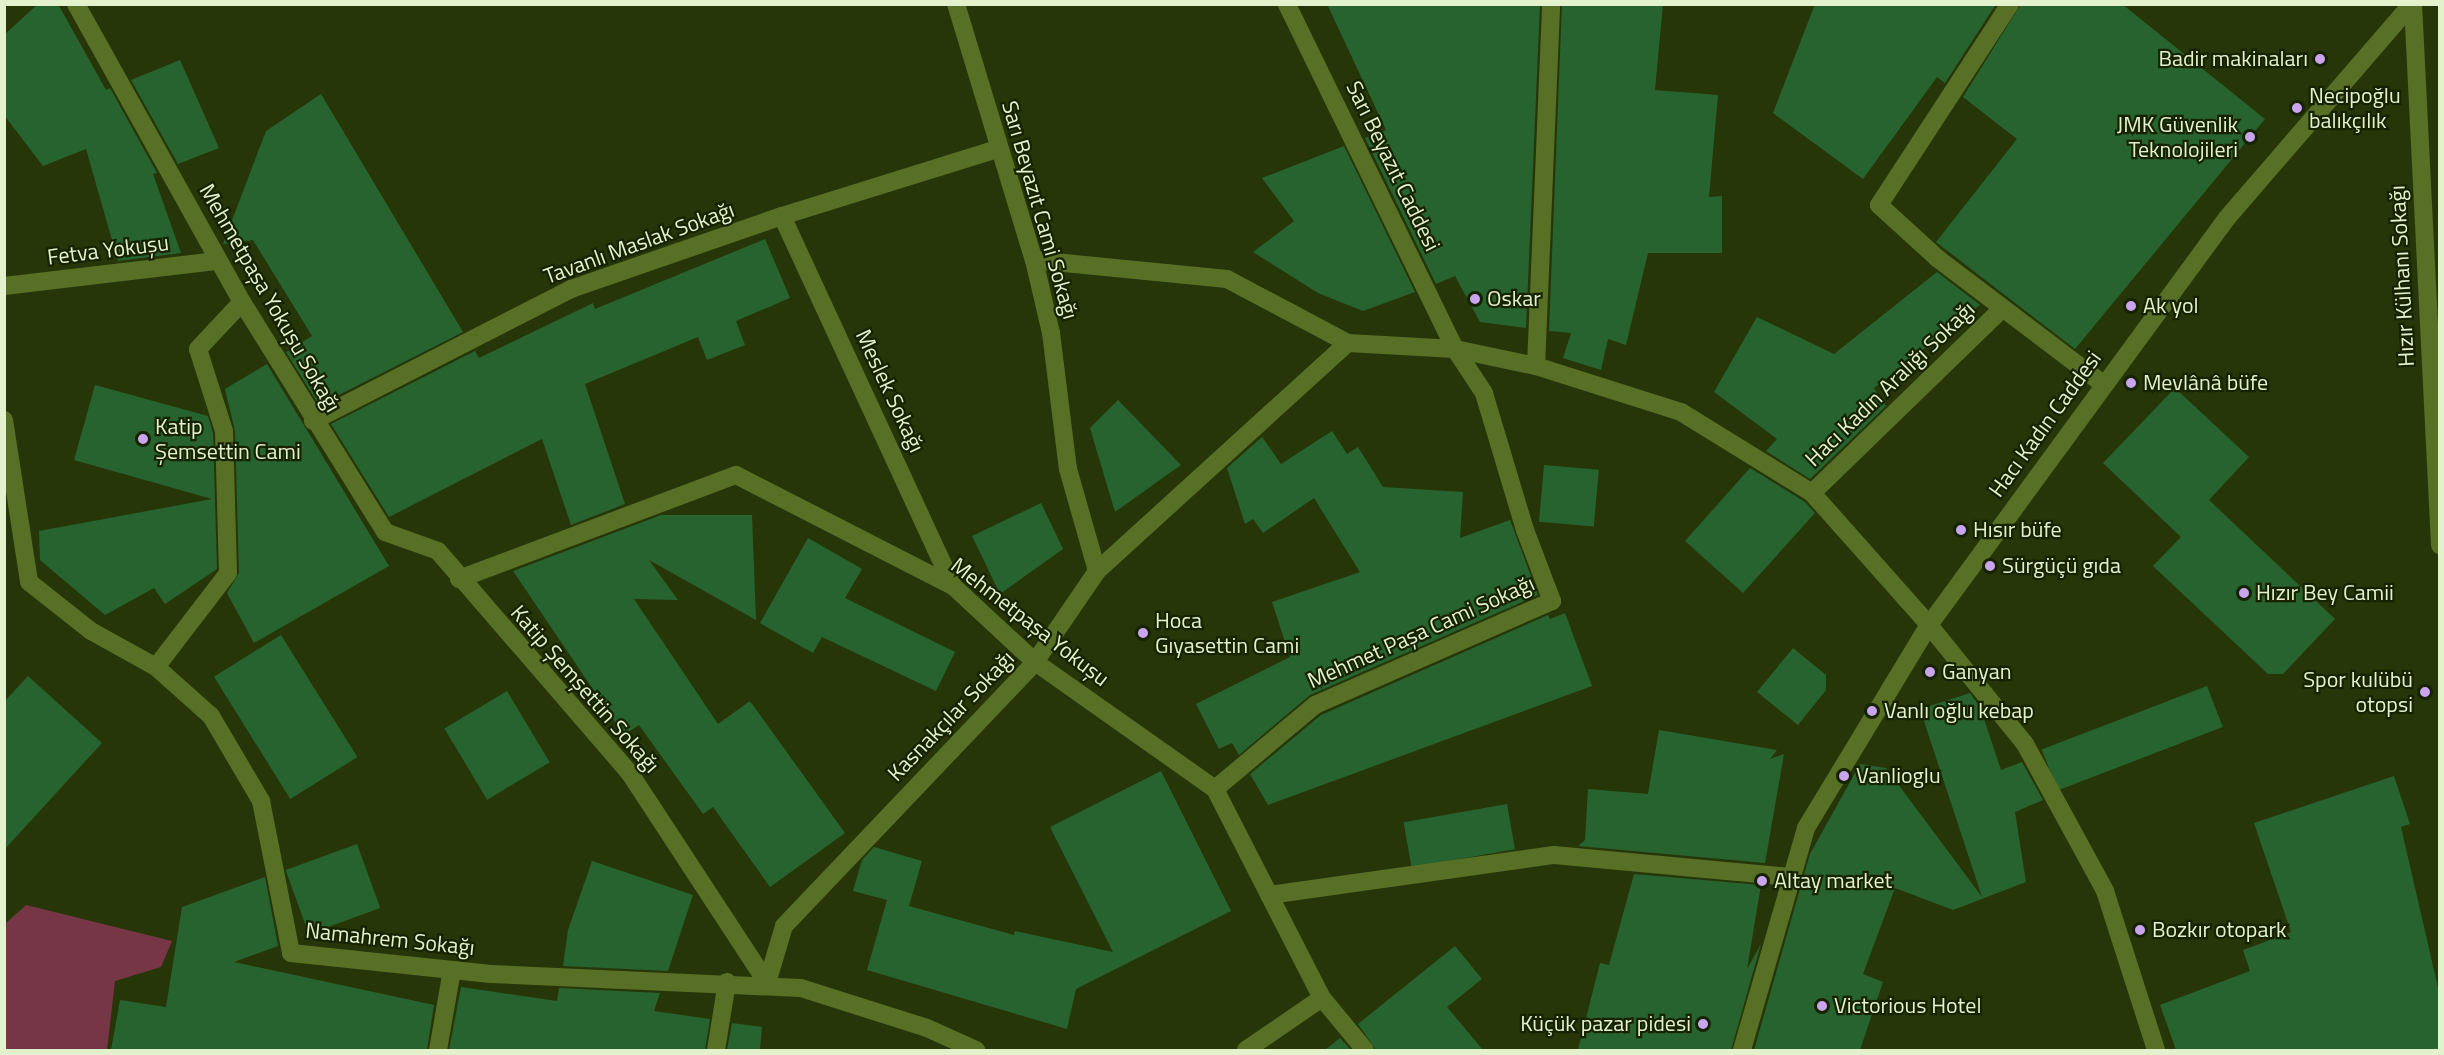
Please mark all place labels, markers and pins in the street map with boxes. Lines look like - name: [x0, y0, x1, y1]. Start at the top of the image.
- place label: Badir makinaları: [2158, 46, 2308, 72]
- marker: Badir makinaları: [2313, 52, 2327, 66]
- place label: Necipoğlu balıkçılık: [2309, 82, 2401, 134]
- marker: Necipoğlu balıkçılık: [2290, 101, 2304, 115]
- place label: JMK Güvenlik Teknolojileri: [2117, 111, 2238, 162]
- marker: JMK Güvenlik Teknolojileri: [2243, 130, 2257, 144]
- place label: Oskar: [1487, 286, 1541, 312]
- marker: Oskar: [1468, 292, 1482, 306]
- place label: Ak yol: [2143, 293, 2199, 319]
- marker: Ak yol: [2124, 299, 2138, 313]
- place label: Mevlânâ büfe: [2143, 370, 2268, 396]
- marker: Mevlânâ büfe: [2124, 376, 2138, 390]
- place label: Katip Şemsettin Cami: [155, 413, 301, 464]
- marker: Katip Şemsettin Cami: [136, 432, 150, 446]
- place label: Hısır büfe: [1973, 517, 2062, 543]
- marker: Hısır büfe: [1954, 523, 1968, 537]
- place label: Sürgüçü gıda: [2002, 553, 2121, 579]
- marker: Sürgüçü gıda: [1983, 559, 1997, 573]
- place label: Hızır Bey Camii: [2256, 580, 2394, 606]
- marker: Hızır Bey Camii: [2237, 586, 2251, 600]
- place label: Hoca Gıyasettin Cami: [1155, 607, 1299, 658]
- marker: Hoca Gıyasettin Cami: [1136, 626, 1150, 640]
- place label: Ganyan: [1942, 659, 2012, 685]
- marker: Ganyan: [1923, 665, 1937, 679]
- place label: Spor kulübü otopsi: [2303, 666, 2413, 718]
- marker: Spor kulübü otopsi: [2418, 685, 2432, 699]
- place label: Vanlı oğlu kebap: [1884, 698, 2034, 724]
- marker: Vanlı oğlu kebap: [1865, 704, 1879, 718]
- place label: Vanlioglu: [1856, 763, 1941, 789]
- marker: Vanlioglu: [1837, 769, 1851, 783]
- place label: Altay market: [1774, 868, 1892, 894]
- marker: Altay market: [1755, 874, 1769, 888]
- place label: Bozkır otopark: [2152, 917, 2287, 943]
- marker: Bozkır otopark: [2133, 923, 2147, 937]
- place label: Victorious Hotel: [1834, 993, 1982, 1019]
- marker: Victorious Hotel: [1815, 999, 1829, 1013]
- place label: Küçük pazar pidesi: [1520, 1011, 1691, 1037]
- marker: Küçük pazar pidesi: [1696, 1017, 1710, 1031]

